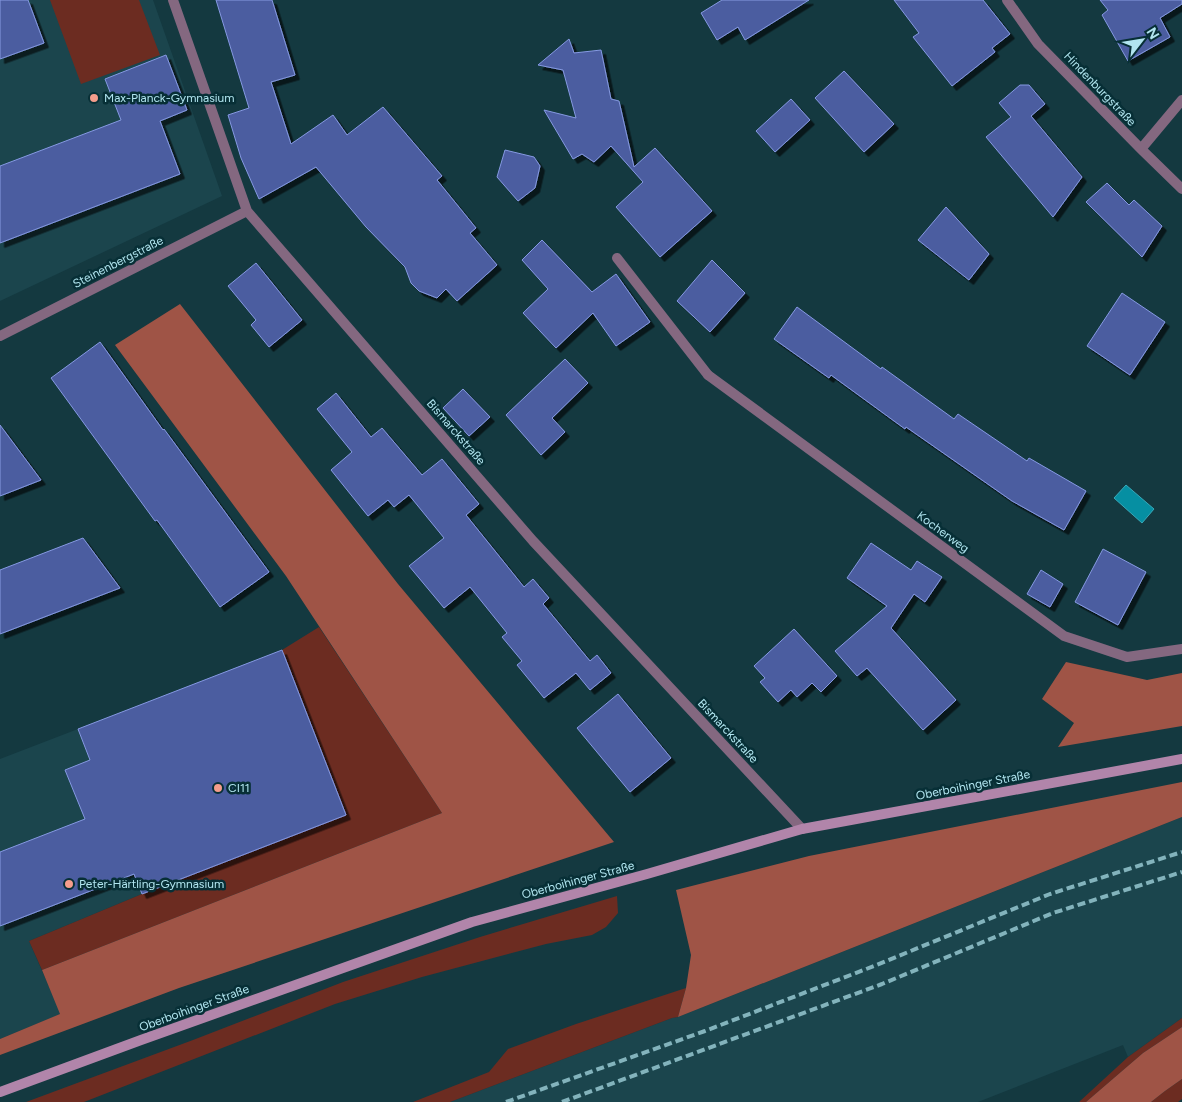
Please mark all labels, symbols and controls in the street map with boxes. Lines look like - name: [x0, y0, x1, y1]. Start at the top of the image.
- north arrow: [1117, 15, 1167, 65]
- text: N: [1143, 25, 1163, 43]
- street label: Hindenburgstraße: [1061, 49, 1139, 129]
- place label: Max-Planck-Gymnasium: [104, 91, 234, 105]
- marker: Max-Planck-Gymnasium: [88, 92, 100, 104]
- street label: Steinenbergstraße: [71, 233, 166, 291]
- street label: Bismarckstraße: [424, 396, 488, 468]
- street label: Kocherweg: [914, 508, 972, 556]
- street label: Bismarckstraße: [695, 696, 761, 766]
- street label: Oberboihinger Straße: [915, 767, 1032, 803]
- place label: CI11: [228, 781, 250, 795]
- marker: CI11: [212, 782, 224, 794]
- street label: Oberboihinger Straße: [520, 858, 636, 902]
- place label: Peter-Härtling-Gymnasium: [79, 877, 224, 891]
- marker: Peter-Härtling-Gymnasium: [63, 878, 75, 890]
- street label: Oberboihinger Straße: [137, 981, 251, 1034]

